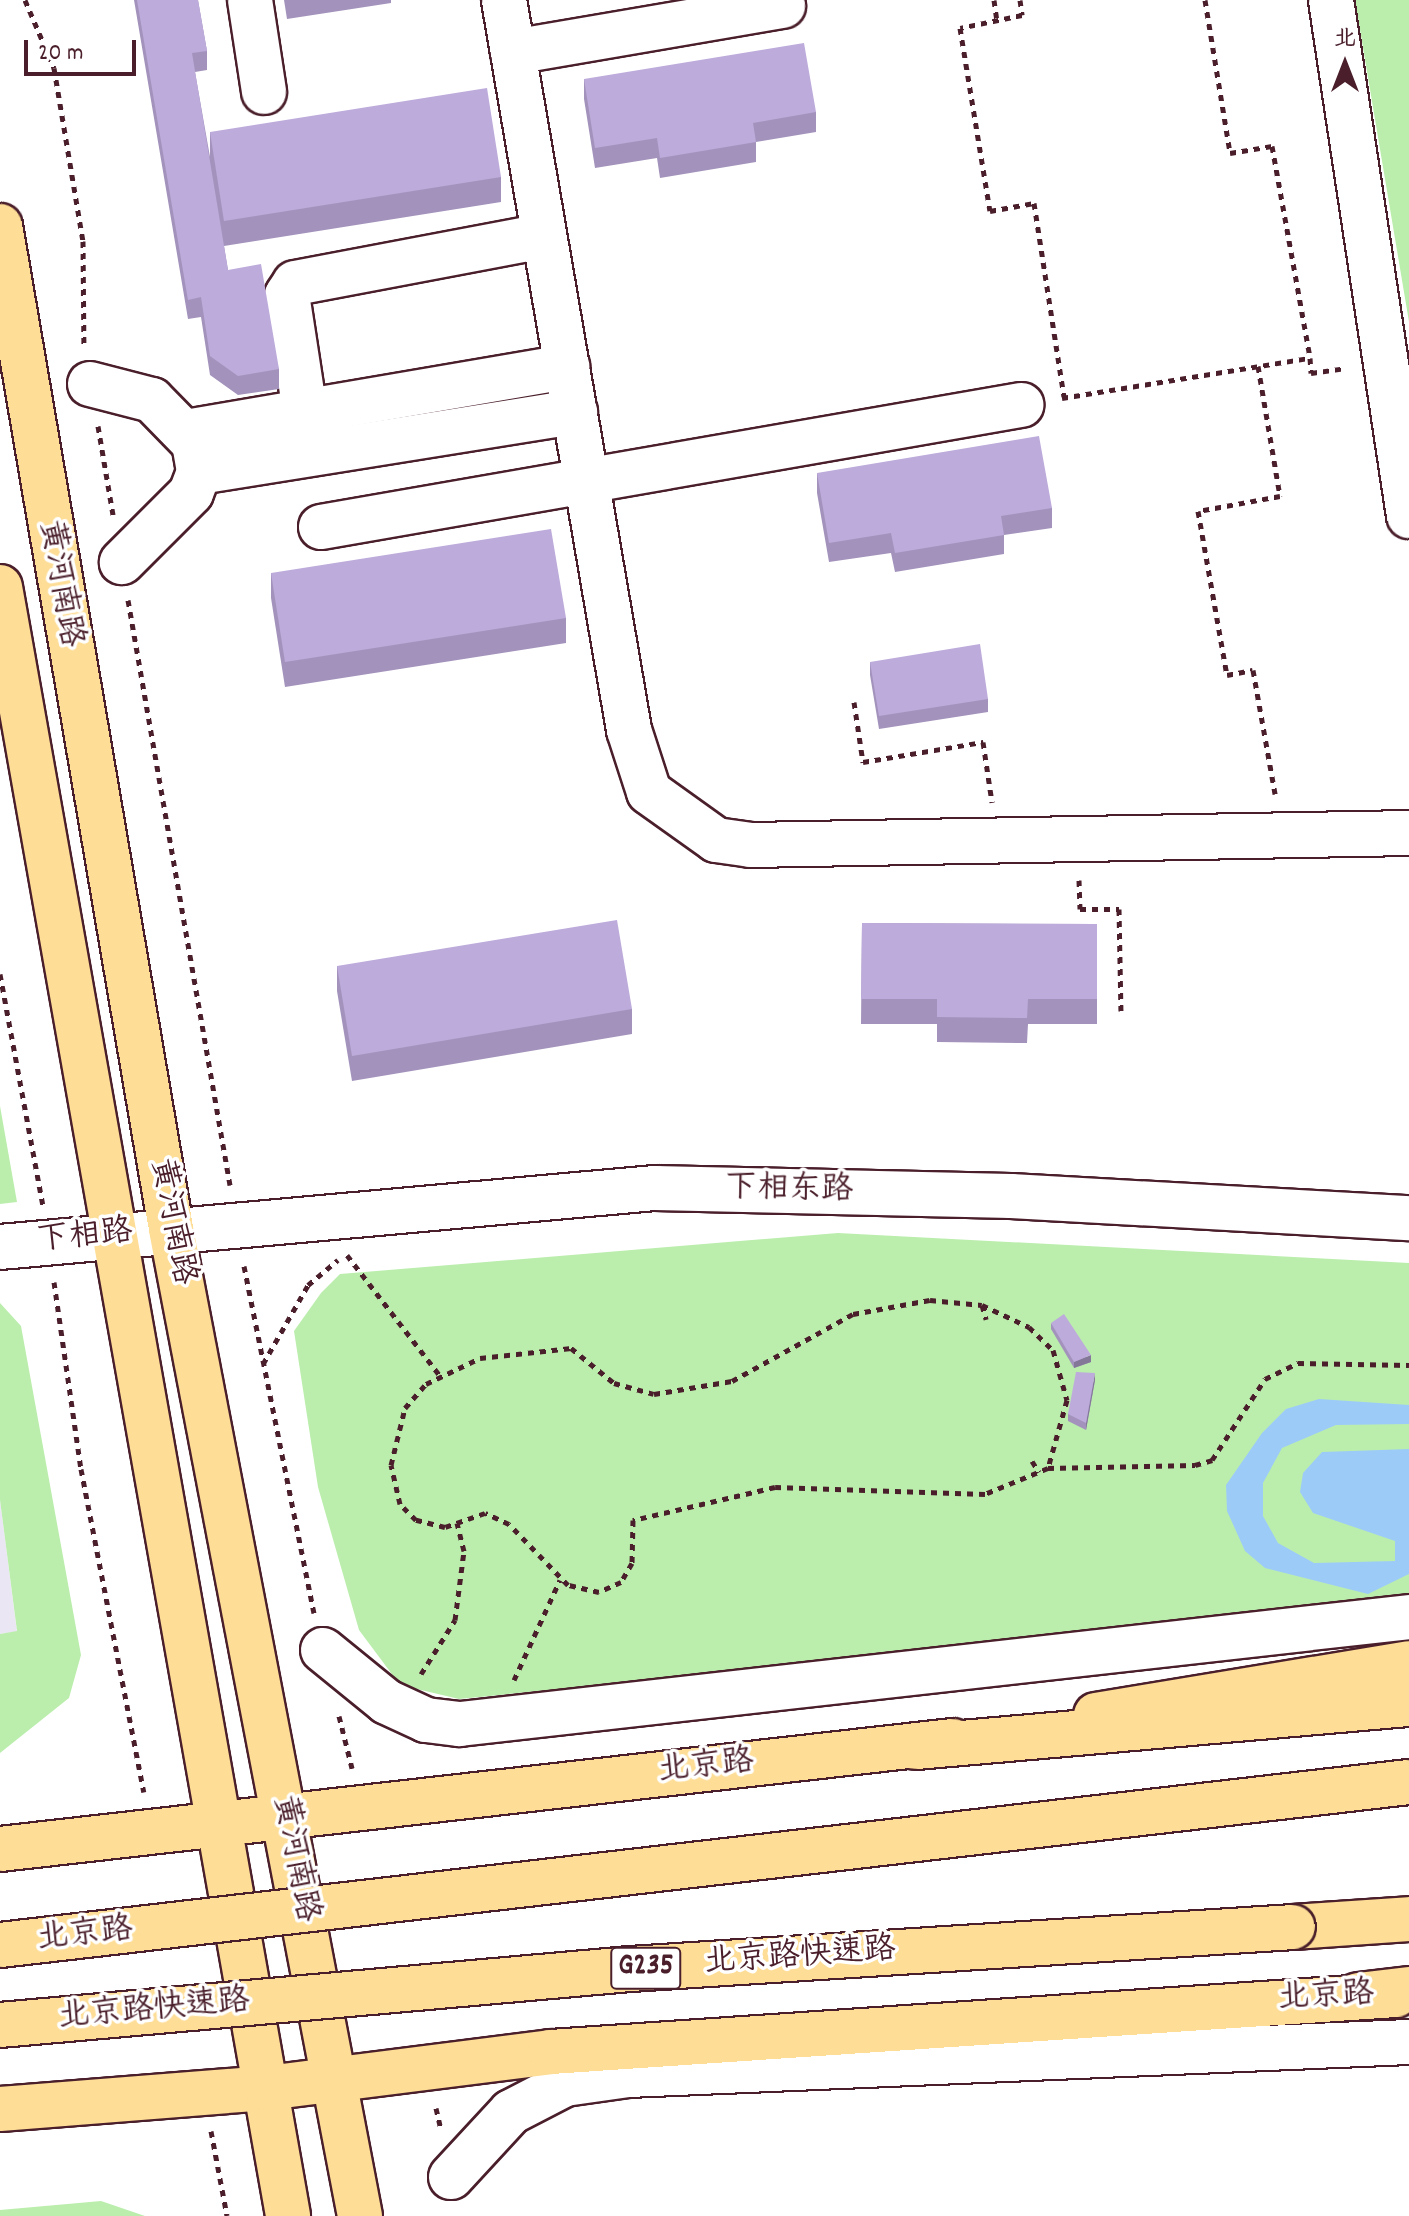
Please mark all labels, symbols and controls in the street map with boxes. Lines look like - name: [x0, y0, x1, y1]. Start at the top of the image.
- scale bar: [28, 24, 140, 74]
- north arrow: [1305, 24, 1385, 104]
- text: 北: [1334, 24, 1356, 55]
- text: 20 m: [38, 37, 84, 71]
- street label: 黄河南路: [29, 518, 89, 650]
- street label: 黄河南路: [140, 1156, 202, 1288]
- street label: 下相东路: [725, 1171, 853, 1211]
- street label: 下相路: [35, 1214, 135, 1262]
- street label: 北京路: [656, 1744, 756, 1792]
- street label: 黄河南路: [263, 1793, 325, 1925]
- street label: 北京路: [35, 1912, 135, 1960]
- street label: 北京路快速路: [703, 1932, 897, 1984]
- road number: G235: [610, 1942, 682, 1994]
- street label: 北京路: [1277, 1976, 1375, 2020]
- street label: 北京路快速路: [57, 1984, 251, 2038]

